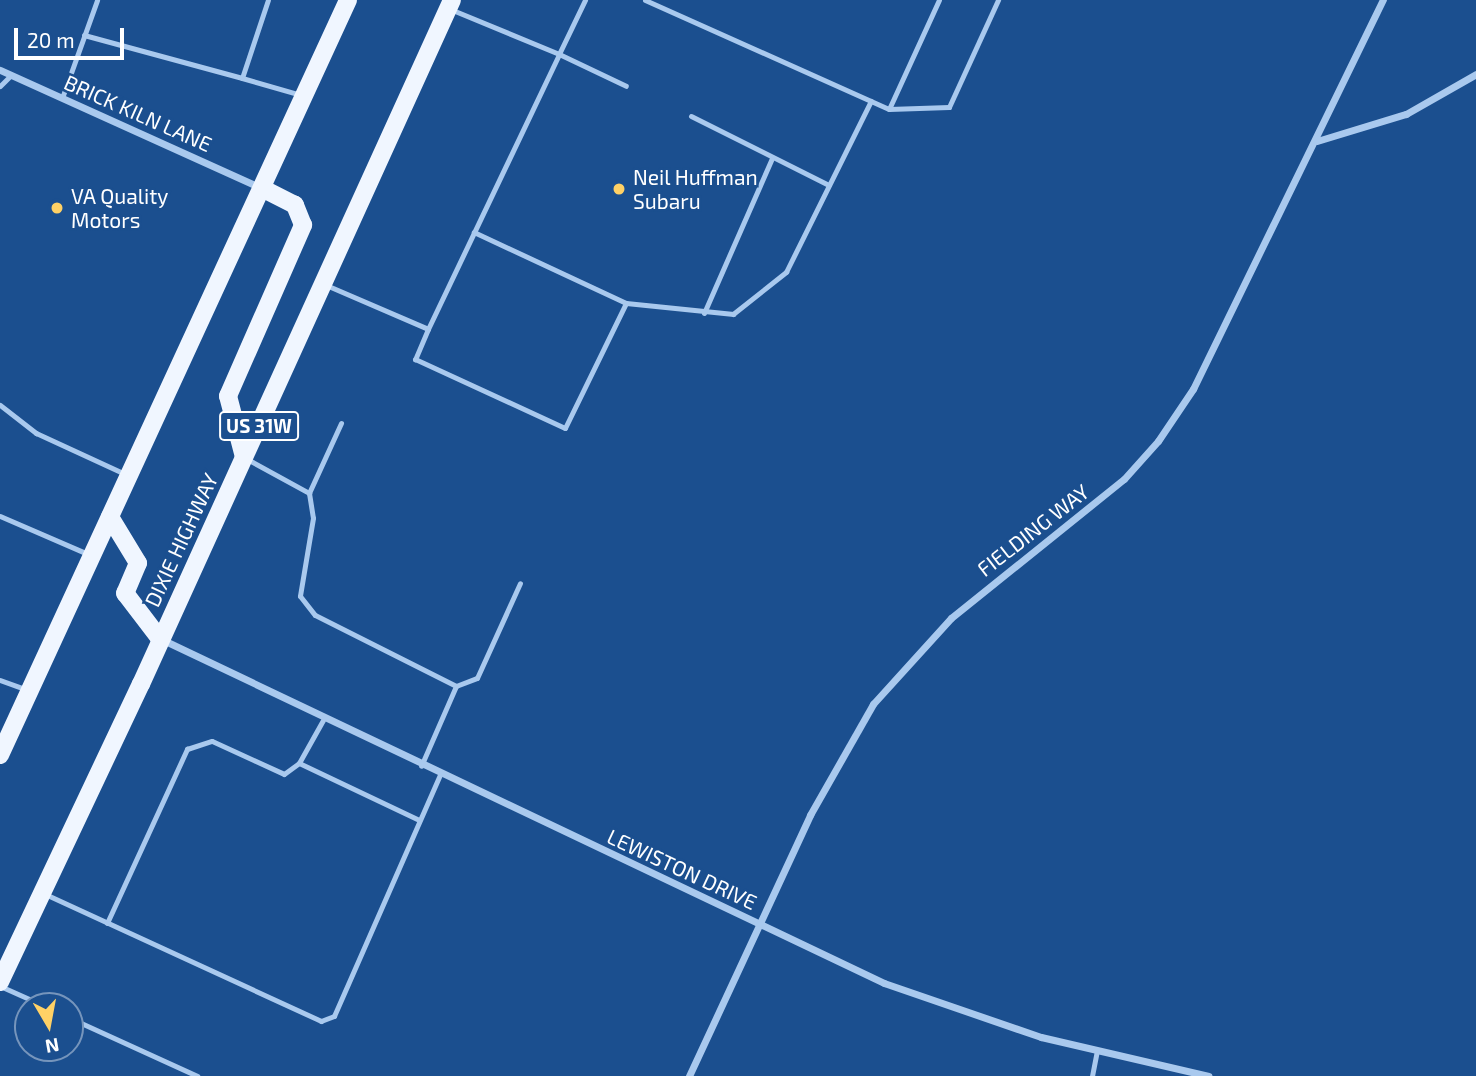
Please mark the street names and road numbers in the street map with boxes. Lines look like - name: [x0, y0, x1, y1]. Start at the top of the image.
- street label: BRICK KILN LANE: [60, 69, 216, 157]
- road number: US 31W: [219, 410, 299, 442]
- street label: DIXIE HIGHWAY: [139, 469, 223, 611]
- street label: FIELDING WAY: [972, 479, 1094, 581]
- street label: LEWISTON DRIVE: [603, 823, 761, 915]

